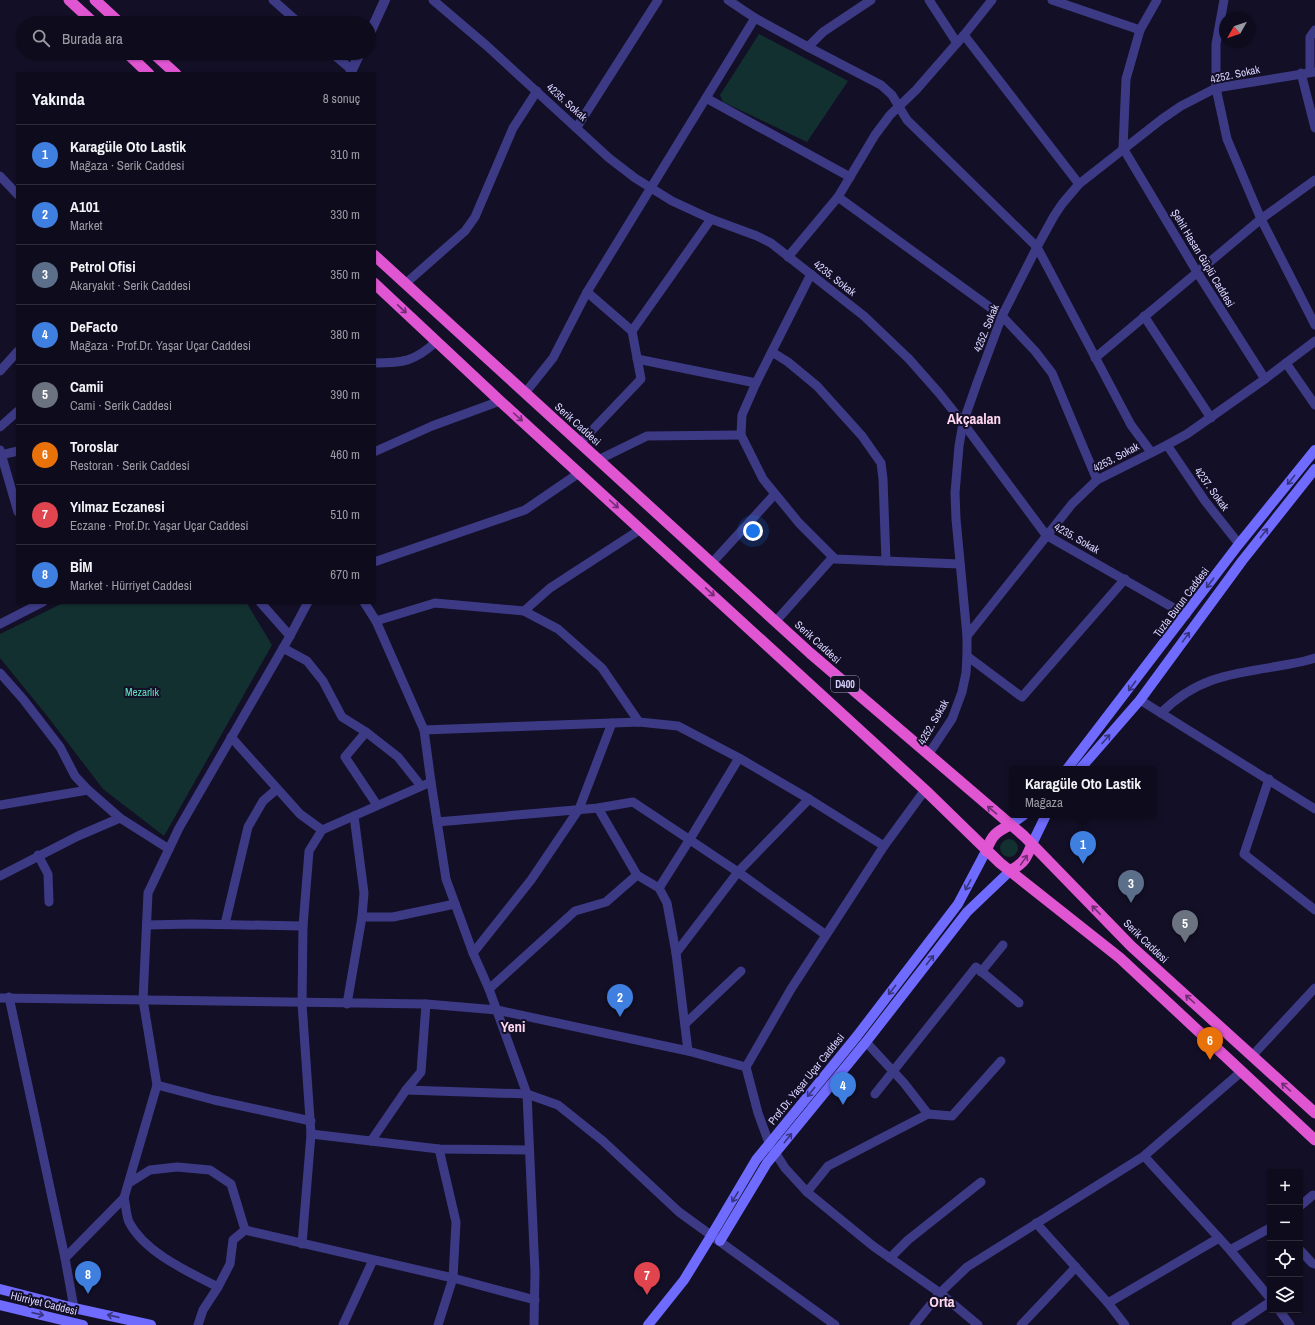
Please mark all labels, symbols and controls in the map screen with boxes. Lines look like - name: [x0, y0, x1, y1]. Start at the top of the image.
- north arrow: [1219, 12, 1255, 48]
- search box: [16, 16, 376, 60]
- icon: search: [30, 27, 52, 49]
- text: Burada ara: [62, 28, 123, 49]
- street label: 4252. Sokak: [1209, 62, 1261, 86]
- street label: 4235. Sokak: [544, 80, 591, 124]
- text: Yakında: [32, 87, 85, 110]
- text: 8 sonuç: [323, 90, 360, 107]
- text: Karagüle Oto Lastik: [70, 136, 186, 157]
- text: 1: [42, 146, 48, 163]
- text: 310 m: [330, 146, 360, 163]
- text: Mağaza · Serik Caddesi: [70, 157, 184, 174]
- text: A101: [70, 196, 99, 217]
- text: 2: [42, 206, 48, 223]
- text: 330 m: [330, 206, 360, 223]
- street label: Şehit Hasan Güçlü Caddesi: [1168, 206, 1238, 310]
- text: Market: [70, 217, 103, 234]
- text: Petrol Ofisi: [70, 256, 136, 277]
- street label: 4235. Sokak: [811, 257, 859, 299]
- text: 3: [42, 266, 48, 283]
- text: 350 m: [330, 266, 360, 283]
- text: Akaryakıt · Serik Caddesi: [70, 277, 191, 294]
- street label: 4252. Sokak: [970, 302, 1002, 354]
- one-way arrow: [397, 304, 407, 313]
- text: DeFacto: [70, 316, 118, 337]
- text: 4: [42, 326, 48, 343]
- text: 380 m: [330, 326, 360, 343]
- text: Mağaza · Prof.Dr. Yaşar Uçar Caddesi: [70, 337, 251, 354]
- text: Camii: [70, 376, 104, 397]
- text: 5: [42, 386, 48, 403]
- text: 390 m: [330, 386, 360, 403]
- text: Cami · Serik Caddesi: [70, 397, 172, 414]
- street label: Serik Caddesi: [552, 400, 604, 448]
- district label: Akçaalan: [947, 408, 1001, 429]
- one-way arrow: [513, 412, 523, 422]
- text: Toroslar: [70, 436, 118, 457]
- street label: 4253. Sokak: [1091, 439, 1142, 475]
- text: 6: [42, 446, 48, 463]
- text: 460 m: [330, 446, 360, 463]
- text: Restoran · Serik Caddesi: [70, 457, 190, 474]
- street label: 4237. Sokak: [1192, 465, 1233, 514]
- one-way arrow: [1286, 475, 1295, 486]
- text: Yılmaz Eczanesi: [70, 496, 165, 517]
- one-way arrow: [609, 500, 619, 509]
- text: 7: [42, 506, 48, 523]
- text: 510 m: [330, 506, 360, 523]
- text: Eczane · Prof.Dr. Yaşar Uçar Caddesi: [70, 517, 249, 534]
- street label: 4235. Sokak: [1052, 519, 1103, 557]
- your location: [743, 521, 763, 541]
- one-way arrow: [1259, 528, 1268, 539]
- text: BİM: [70, 556, 93, 577]
- street label: Tuzla Burun Caddesi: [1150, 564, 1212, 640]
- text: 8: [42, 566, 48, 583]
- text: 670 m: [330, 566, 360, 583]
- text: Market · Hürriyet Caddesi: [70, 577, 192, 594]
- one-way arrow: [1206, 577, 1214, 588]
- one-way arrow: [705, 588, 715, 597]
- street label: Serik Caddesi: [792, 618, 844, 666]
- one-way arrow: [1182, 632, 1190, 643]
- road number: D400: [831, 676, 859, 692]
- one-way arrow: [1128, 681, 1136, 692]
- park label: Mezarlık: [125, 685, 160, 699]
- street label: 4252. Sokak: [914, 696, 952, 747]
- one-way arrow: [1101, 734, 1110, 745]
- popup: [1010, 766, 1156, 818]
- text: Karagüle Oto Lastik: [1025, 773, 1141, 794]
- text: Mağaza: [1025, 794, 1063, 811]
- one-way arrow: [987, 805, 998, 814]
- pin: 1: [1070, 831, 1096, 864]
- one-way arrow: [1020, 855, 1028, 866]
- pin: 3: [1118, 870, 1144, 903]
- one-way arrow: [964, 879, 971, 891]
- one-way arrow: [1091, 905, 1101, 915]
- pin: 5: [1172, 910, 1198, 943]
- street label: Serik Caddesi: [1121, 916, 1171, 966]
- one-way arrow: [925, 954, 934, 965]
- pin: 2: [607, 984, 633, 1017]
- one-way arrow: [888, 985, 896, 996]
- one-way arrow: [1185, 995, 1195, 1004]
- district label: Yeni: [500, 1016, 526, 1037]
- pin: 6: [1197, 1027, 1223, 1060]
- street label: Prof.Dr. Yaşar Uçar Caddesi: [765, 1030, 847, 1128]
- pin: 4: [830, 1072, 856, 1105]
- one-way arrow: [1281, 1082, 1291, 1091]
- one-way arrow: [807, 1087, 815, 1098]
- one-way arrow: [783, 1133, 792, 1144]
- map controls: [1267, 1169, 1303, 1313]
- button: +: [1267, 1169, 1303, 1205]
- one-way arrow: [730, 1191, 738, 1203]
- button: −: [1267, 1205, 1303, 1241]
- button: locate: [1267, 1241, 1303, 1277]
- pin: 8: [75, 1261, 101, 1294]
- pin: 7: [634, 1262, 660, 1295]
- button: layers: [1267, 1277, 1303, 1313]
- street label: Hürriyet Caddesi: [9, 1288, 79, 1318]
- district label: Orta: [929, 1291, 955, 1312]
- one-way arrow: [31, 1311, 44, 1318]
- one-way arrow: [107, 1312, 120, 1320]

